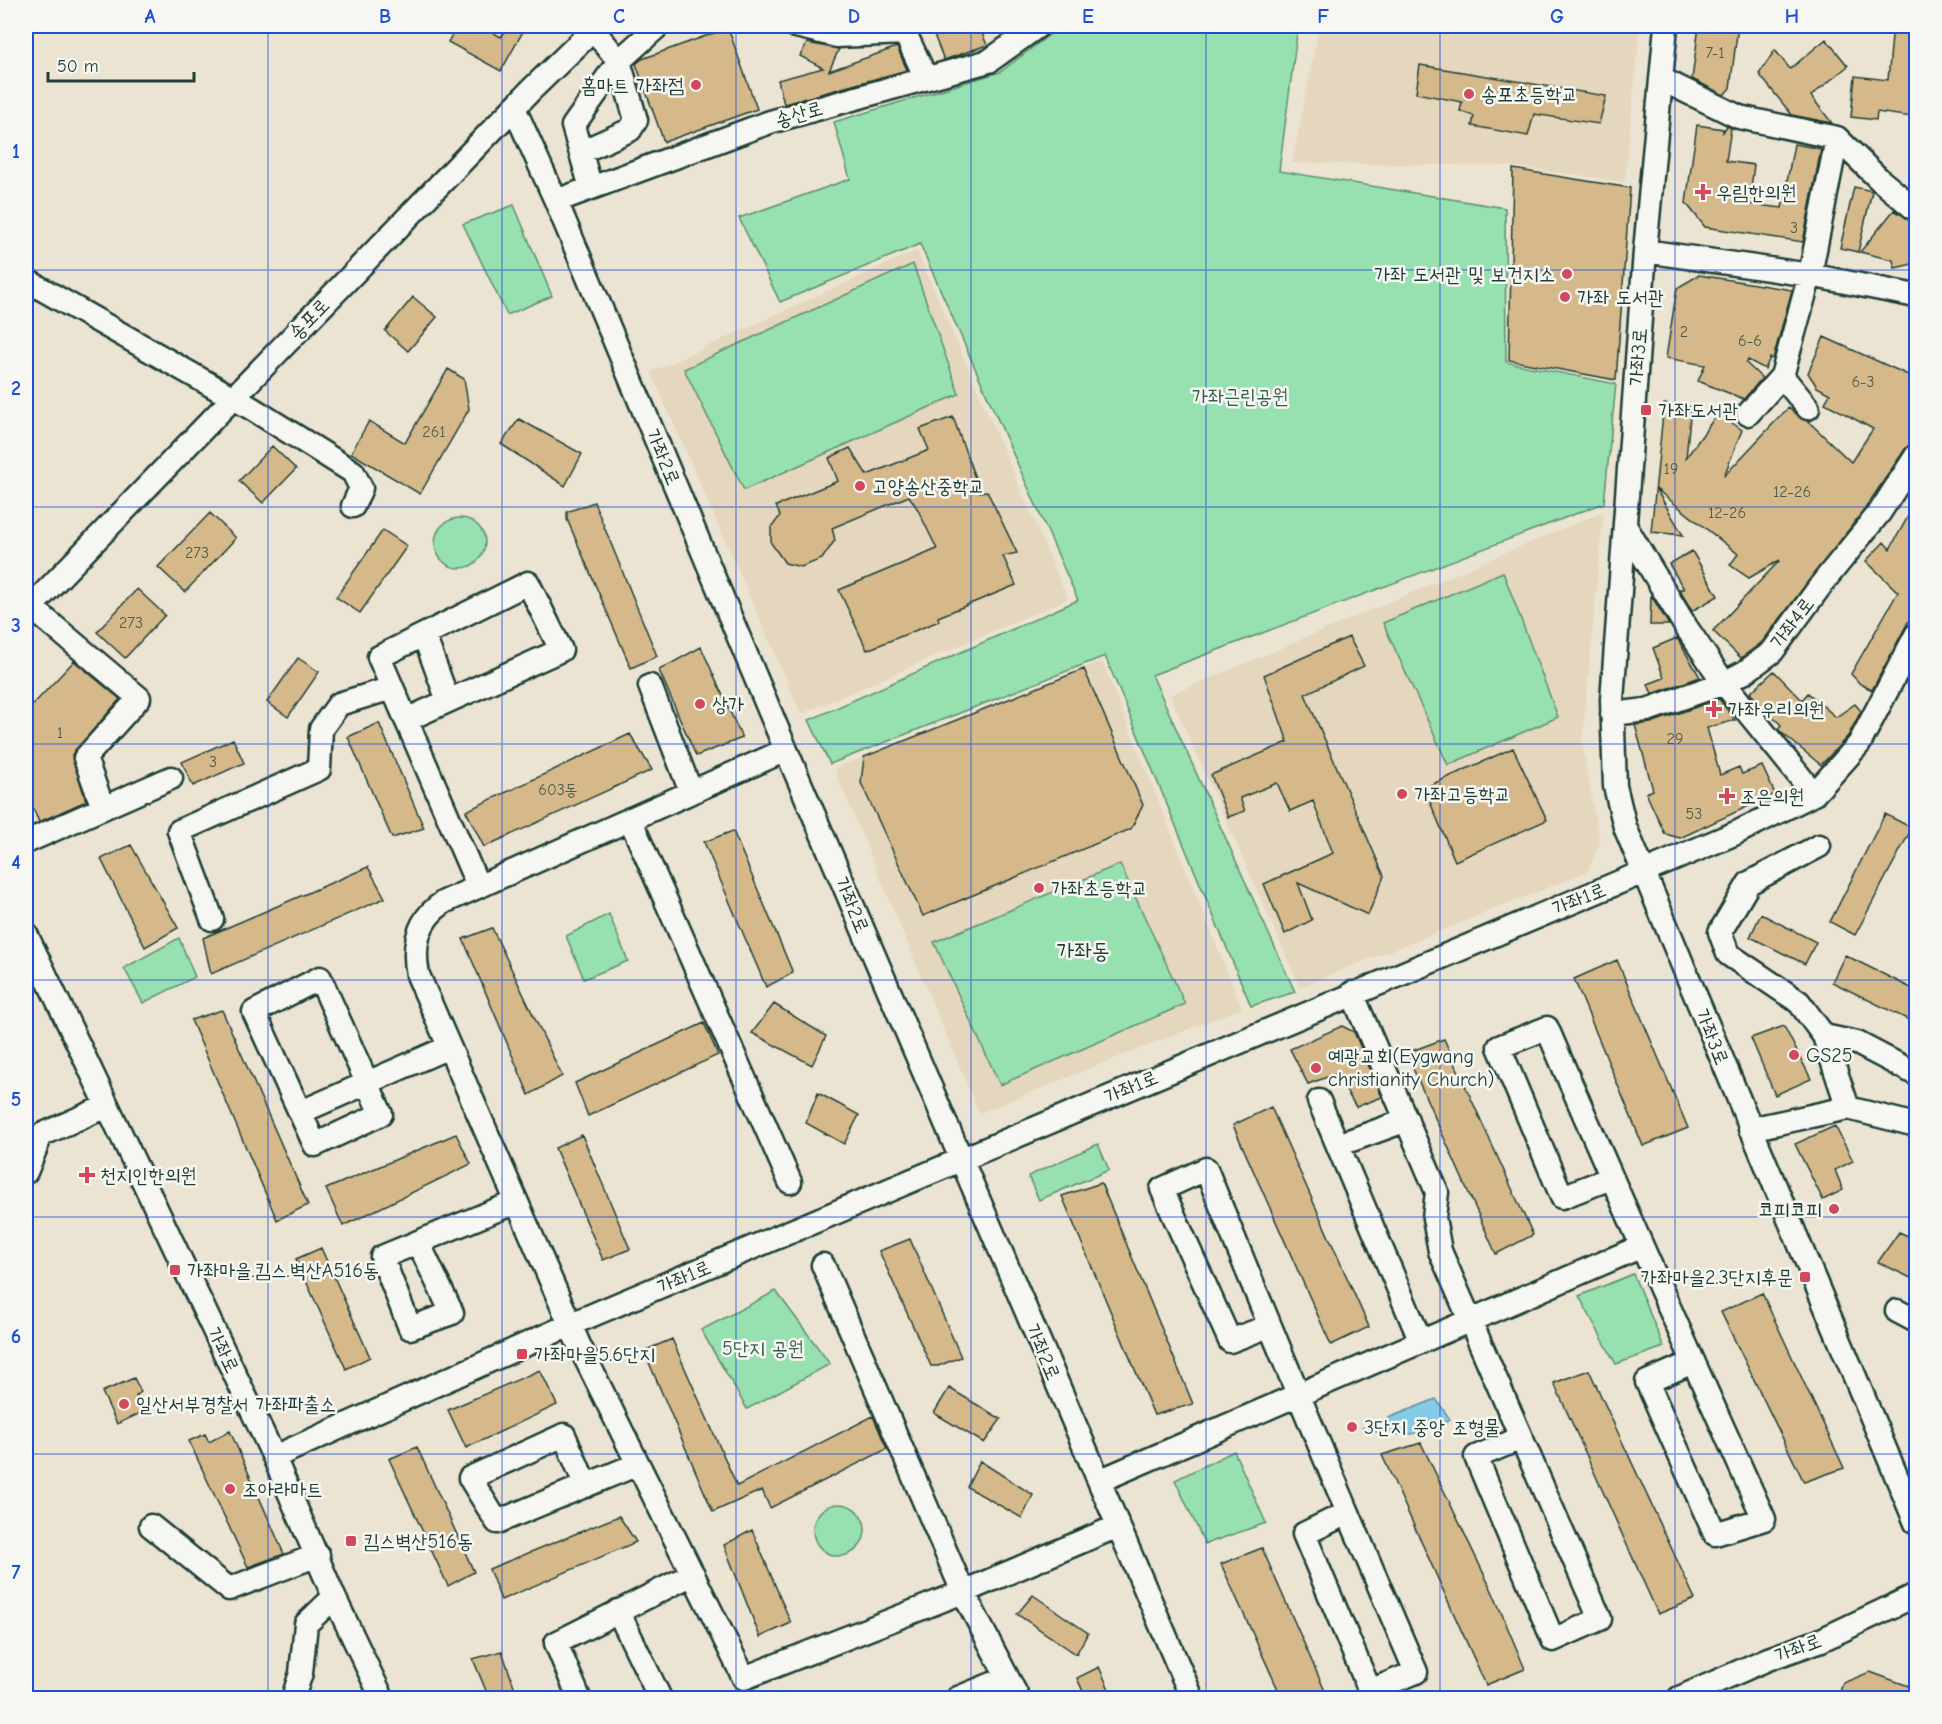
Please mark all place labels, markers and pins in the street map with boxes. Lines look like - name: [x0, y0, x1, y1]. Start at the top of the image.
- place label: 홈마트 가좌점: [581, 74, 684, 97]
- marker: 홈마트 가좌점: [689, 78, 703, 92]
- place label: 송포초등학교: [1481, 83, 1578, 106]
- marker: 송포초등학교: [1462, 87, 1476, 101]
- place label: 우림한의원: [1716, 181, 1796, 204]
- marker: 우림한의원: [1694, 183, 1712, 201]
- place label: 가좌 도서관 및 보건지소: [1374, 263, 1555, 286]
- marker: 가좌 도서관 및 보건지소: [1560, 267, 1574, 281]
- place label: 가좌 도서관: [1577, 286, 1664, 309]
- marker: 가좌 도서관: [1558, 290, 1572, 304]
- place label: 가좌도서관: [1658, 399, 1738, 422]
- marker: 가좌도서관: [1639, 403, 1653, 417]
- place label: 고양송산중학교: [872, 475, 985, 498]
- marker: 고양송산중학교: [853, 479, 867, 493]
- place label: 상가: [712, 693, 744, 716]
- marker: 상가: [693, 697, 707, 711]
- place label: 가좌우리의원: [1728, 698, 1825, 721]
- marker: 가좌우리의원: [1705, 700, 1723, 718]
- place label: 가좌고등학교: [1414, 783, 1511, 806]
- place label: 조은의원: [1740, 785, 1804, 808]
- marker: 가좌고등학교: [1395, 787, 1409, 801]
- marker: 조은의원: [1718, 787, 1736, 805]
- place label: 가좌초등학교: [1051, 877, 1148, 900]
- marker: 가좌초등학교: [1032, 881, 1046, 895]
- place label: GS25: [1806, 1044, 1853, 1067]
- place label: 예광교회(Eygwang christianity Church): [1328, 1045, 1495, 1091]
- marker: GS25: [1787, 1048, 1801, 1062]
- marker: 예광교회(Eygwang christianity Church): [1309, 1061, 1323, 1075]
- place label: 천지인한의원: [100, 1164, 197, 1187]
- marker: 천지인한의원: [78, 1166, 96, 1184]
- place label: 코피코피: [1758, 1198, 1822, 1221]
- marker: 코피코피: [1827, 1202, 1841, 1216]
- place label: 가좌마을.킴스.벽산A516동: [187, 1259, 379, 1282]
- marker: 가좌마을.킴스.벽산A516동: [168, 1263, 182, 1277]
- place label: 가좌마을2.3단지후문: [1641, 1266, 1793, 1289]
- marker: 가좌마을2.3단지후문: [1798, 1270, 1812, 1284]
- place label: 가좌마을5.6단지: [534, 1343, 655, 1366]
- marker: 가좌마을5.6단지: [515, 1347, 529, 1361]
- place label: 일산서부경찰서 가좌파출소: [136, 1393, 336, 1416]
- marker: 일산서부경찰서 가좌파출소: [117, 1397, 131, 1411]
- place label: 3단지 중앙 조형물: [1364, 1416, 1500, 1439]
- marker: 3단지 중앙 조형물: [1345, 1420, 1359, 1434]
- place label: 조아라마트: [242, 1478, 322, 1501]
- marker: 조아라마트: [223, 1482, 237, 1496]
- place label: 킴스벽산516동: [363, 1530, 473, 1553]
- marker: 킴스벽산516동: [344, 1534, 358, 1548]

